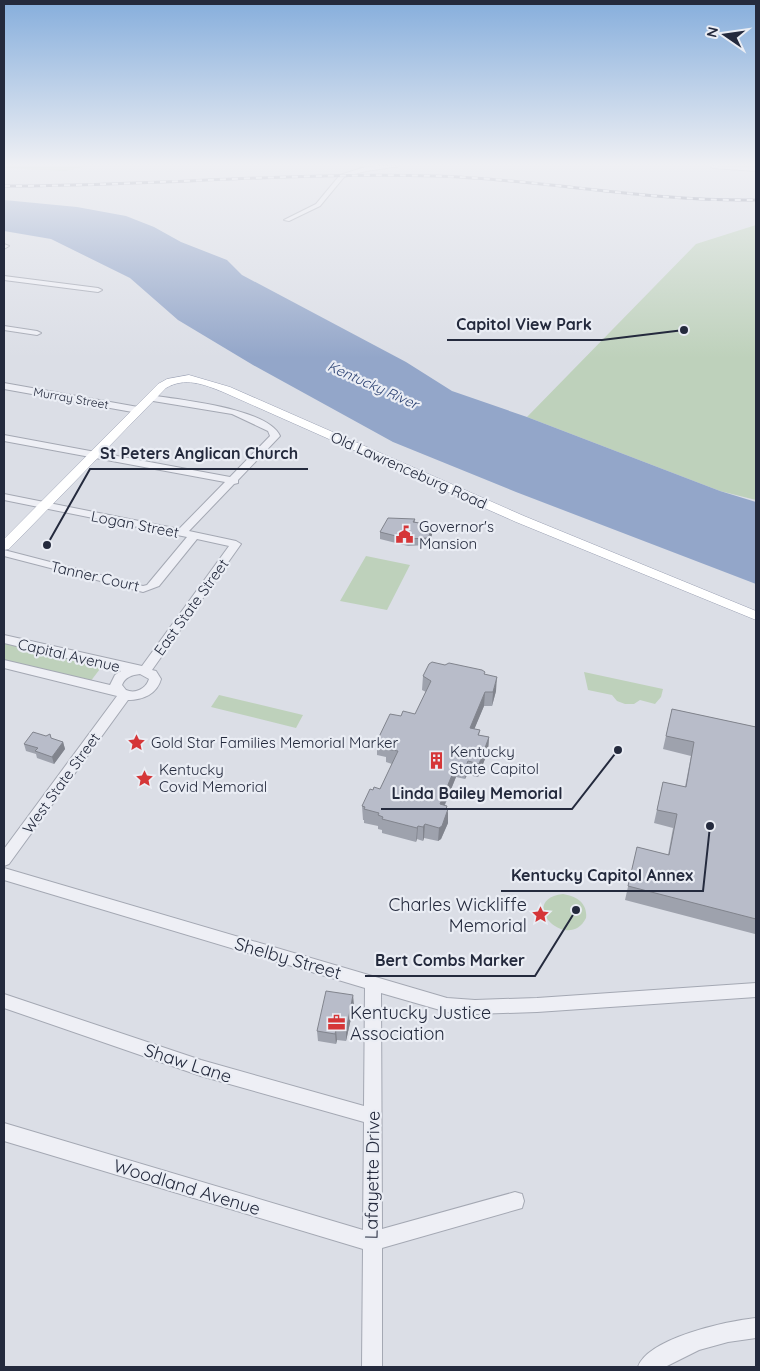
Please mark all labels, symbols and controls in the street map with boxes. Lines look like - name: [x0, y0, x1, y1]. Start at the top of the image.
- north arrow: [700, 10, 750, 60]
- text: N: [702, 25, 722, 39]
- callout: Capitol View Park: [447, 309, 602, 340]
- text: Capitol View Park: [456, 314, 592, 334]
- water label: Kentucky River: [325, 357, 423, 414]
- street label: Murray Street: [32, 384, 110, 412]
- street label: Old Lawrenceburg Road: [328, 427, 490, 513]
- callout: St Peters Anglican Church: [90, 438, 308, 469]
- text: St Peters Anglican Church: [100, 443, 298, 463]
- street label: Logan Street: [89, 506, 181, 542]
- place label: Governor's Mansion: [419, 517, 494, 553]
- public building icon: Governor's Mansion: [395, 525, 415, 545]
- street label: East State Street: [150, 555, 232, 659]
- street label: Tanner Court: [49, 557, 141, 595]
- street label: Capital Avenue: [16, 634, 122, 676]
- street label: West State Street: [18, 729, 104, 837]
- place icon: Gold Star Families Memorial Marker: [127, 732, 147, 752]
- place label: Gold Star Families Memorial Marker: [151, 733, 399, 752]
- place label: Kentucky State Capitol: [450, 742, 539, 778]
- building icon: Kentucky State Capitol: [426, 750, 446, 770]
- place label: Kentucky Covid Memorial: [159, 760, 267, 796]
- place icon: Kentucky Covid Memorial: [135, 768, 155, 788]
- callout: Linda Bailey Memorial: [381, 778, 572, 809]
- text: Linda Bailey Memorial: [392, 783, 562, 803]
- callout: Kentucky Capitol Annex: [501, 860, 703, 891]
- text: Kentucky Capitol Annex: [511, 865, 693, 885]
- place label: Charles Wickliffe Memorial: [388, 893, 527, 937]
- place icon: Charles Wickliffe Memorial: [531, 904, 551, 924]
- street label: Shelby Street: [232, 932, 344, 984]
- callout: Bert Combs Marker: [365, 945, 535, 976]
- text: Bert Combs Marker: [375, 950, 525, 970]
- place label: Kentucky Justice Association: [350, 1001, 491, 1045]
- office icon: Kentucky Justice Association: [326, 1012, 346, 1032]
- street label: Shaw Lane: [141, 1038, 235, 1088]
- street label: Lafayette Drive: [359, 1110, 385, 1240]
- street label: Woodland Avenue: [111, 1154, 263, 1220]

